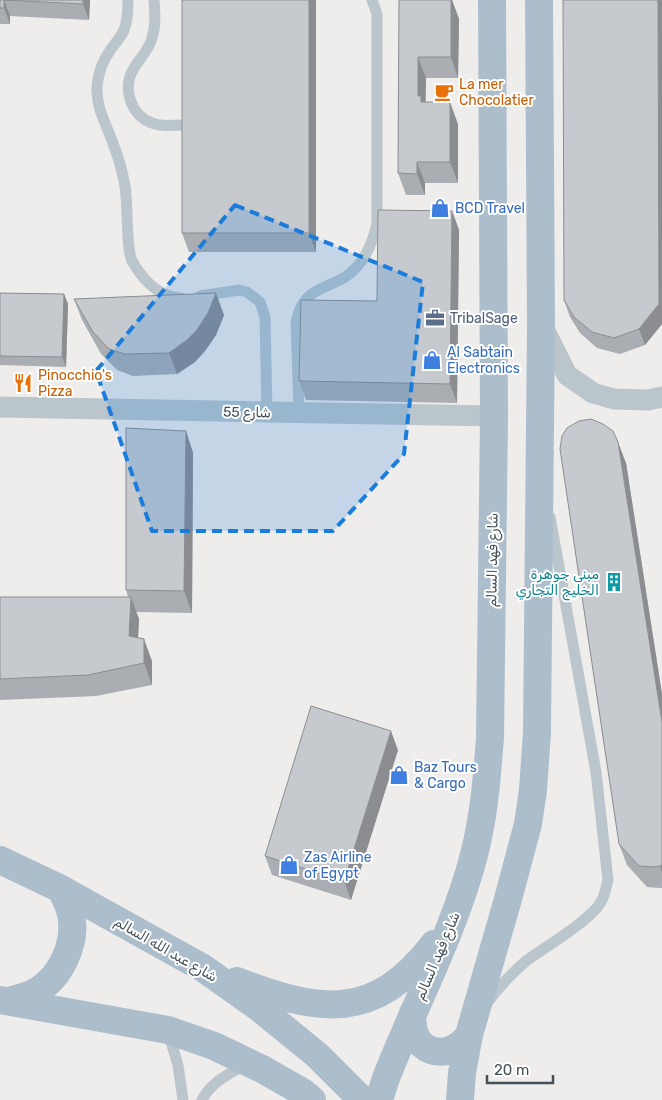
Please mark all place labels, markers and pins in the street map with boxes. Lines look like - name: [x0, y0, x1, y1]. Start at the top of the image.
- place label: La mer Chocolatier: [459, 76, 534, 109]
- cafe icon: La mer Chocolatier: [433, 81, 455, 103]
- shop icon: BCD Travel: [429, 197, 451, 219]
- place label: BCD Travel: [455, 200, 525, 217]
- office icon: TribalSage: [424, 307, 446, 329]
- place label: TribalSage: [450, 310, 518, 327]
- place label: Al Sabtain Electronics: [447, 344, 520, 377]
- shop icon: Al Sabtain Electronics: [421, 349, 443, 371]
- place label: Pinocchio's Pizza: [38, 367, 112, 400]
- restaurant icon: Pinocchio's Pizza: [12, 372, 34, 394]
- place label: مبنى جوهرة الخليج التجاري: [515, 566, 599, 601]
- building icon: مبنى جوهرة الخليج التجاري: [603, 571, 625, 593]
- place label: Baz Tours & Cargo: [414, 759, 477, 792]
- shop icon: Baz Tours & Cargo: [388, 764, 410, 786]
- place label: Zas Airline of Egypt: [304, 849, 372, 882]
- shop icon: Zas Airline of Egypt: [278, 854, 300, 876]

